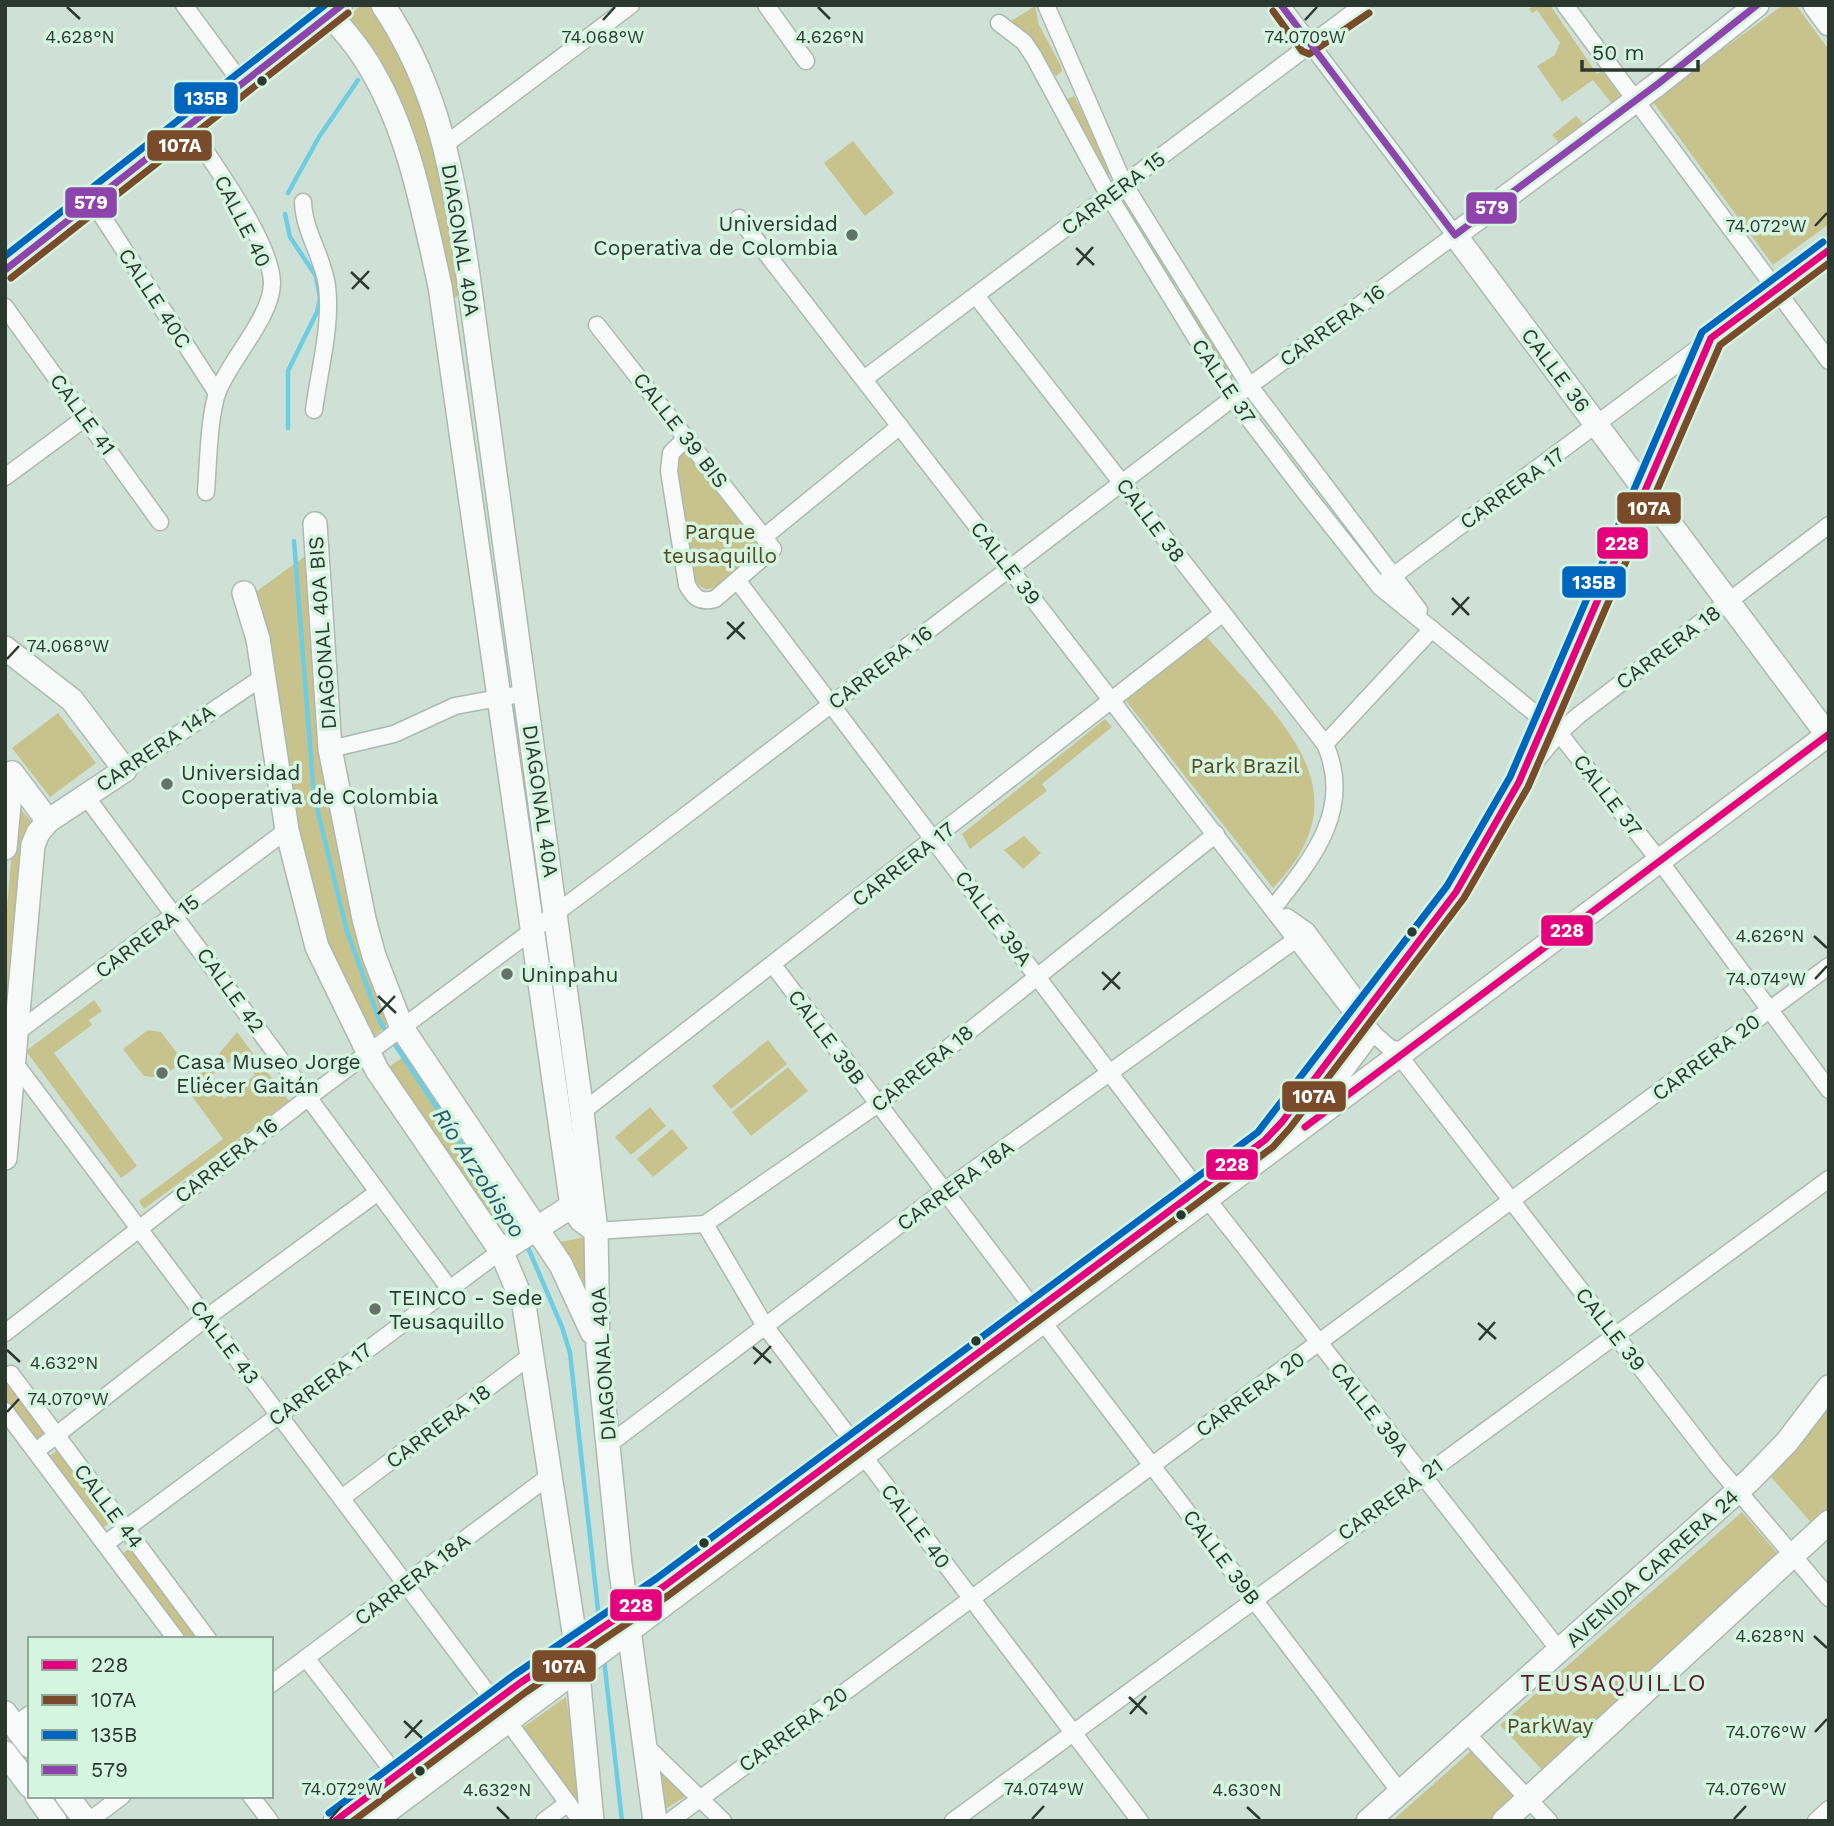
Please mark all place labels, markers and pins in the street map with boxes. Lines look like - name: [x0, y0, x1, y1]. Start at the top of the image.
- unlabelled marker: [255, 74, 269, 88]
- place label: Universidad Coperativa de Colombia: [593, 211, 838, 260]
- marker: Universidad Coperativa de Colombia: [844, 227, 860, 243]
- place label: Universidad Cooperativa de Colombia: [181, 760, 438, 809]
- marker: Universidad Cooperativa de Colombia: [159, 776, 175, 792]
- unlabelled marker: [1405, 925, 1419, 939]
- place label: Uninpahu: [521, 962, 618, 987]
- marker: Uninpahu: [499, 966, 515, 982]
- place label: Casa Museo Jorge Eliécer Gaitán: [176, 1049, 361, 1098]
- marker: Casa Museo Jorge Eliécer Gaitán: [154, 1065, 170, 1081]
- unlabelled marker: [1174, 1208, 1188, 1222]
- place label: TEINCO - Sede Teusaquillo: [389, 1285, 543, 1334]
- marker: TEINCO - Sede Teusaquillo: [367, 1301, 383, 1317]
- unlabelled marker: [969, 1334, 983, 1348]
- unlabelled marker: [697, 1536, 711, 1550]
- unlabelled marker: [413, 1764, 427, 1778]

